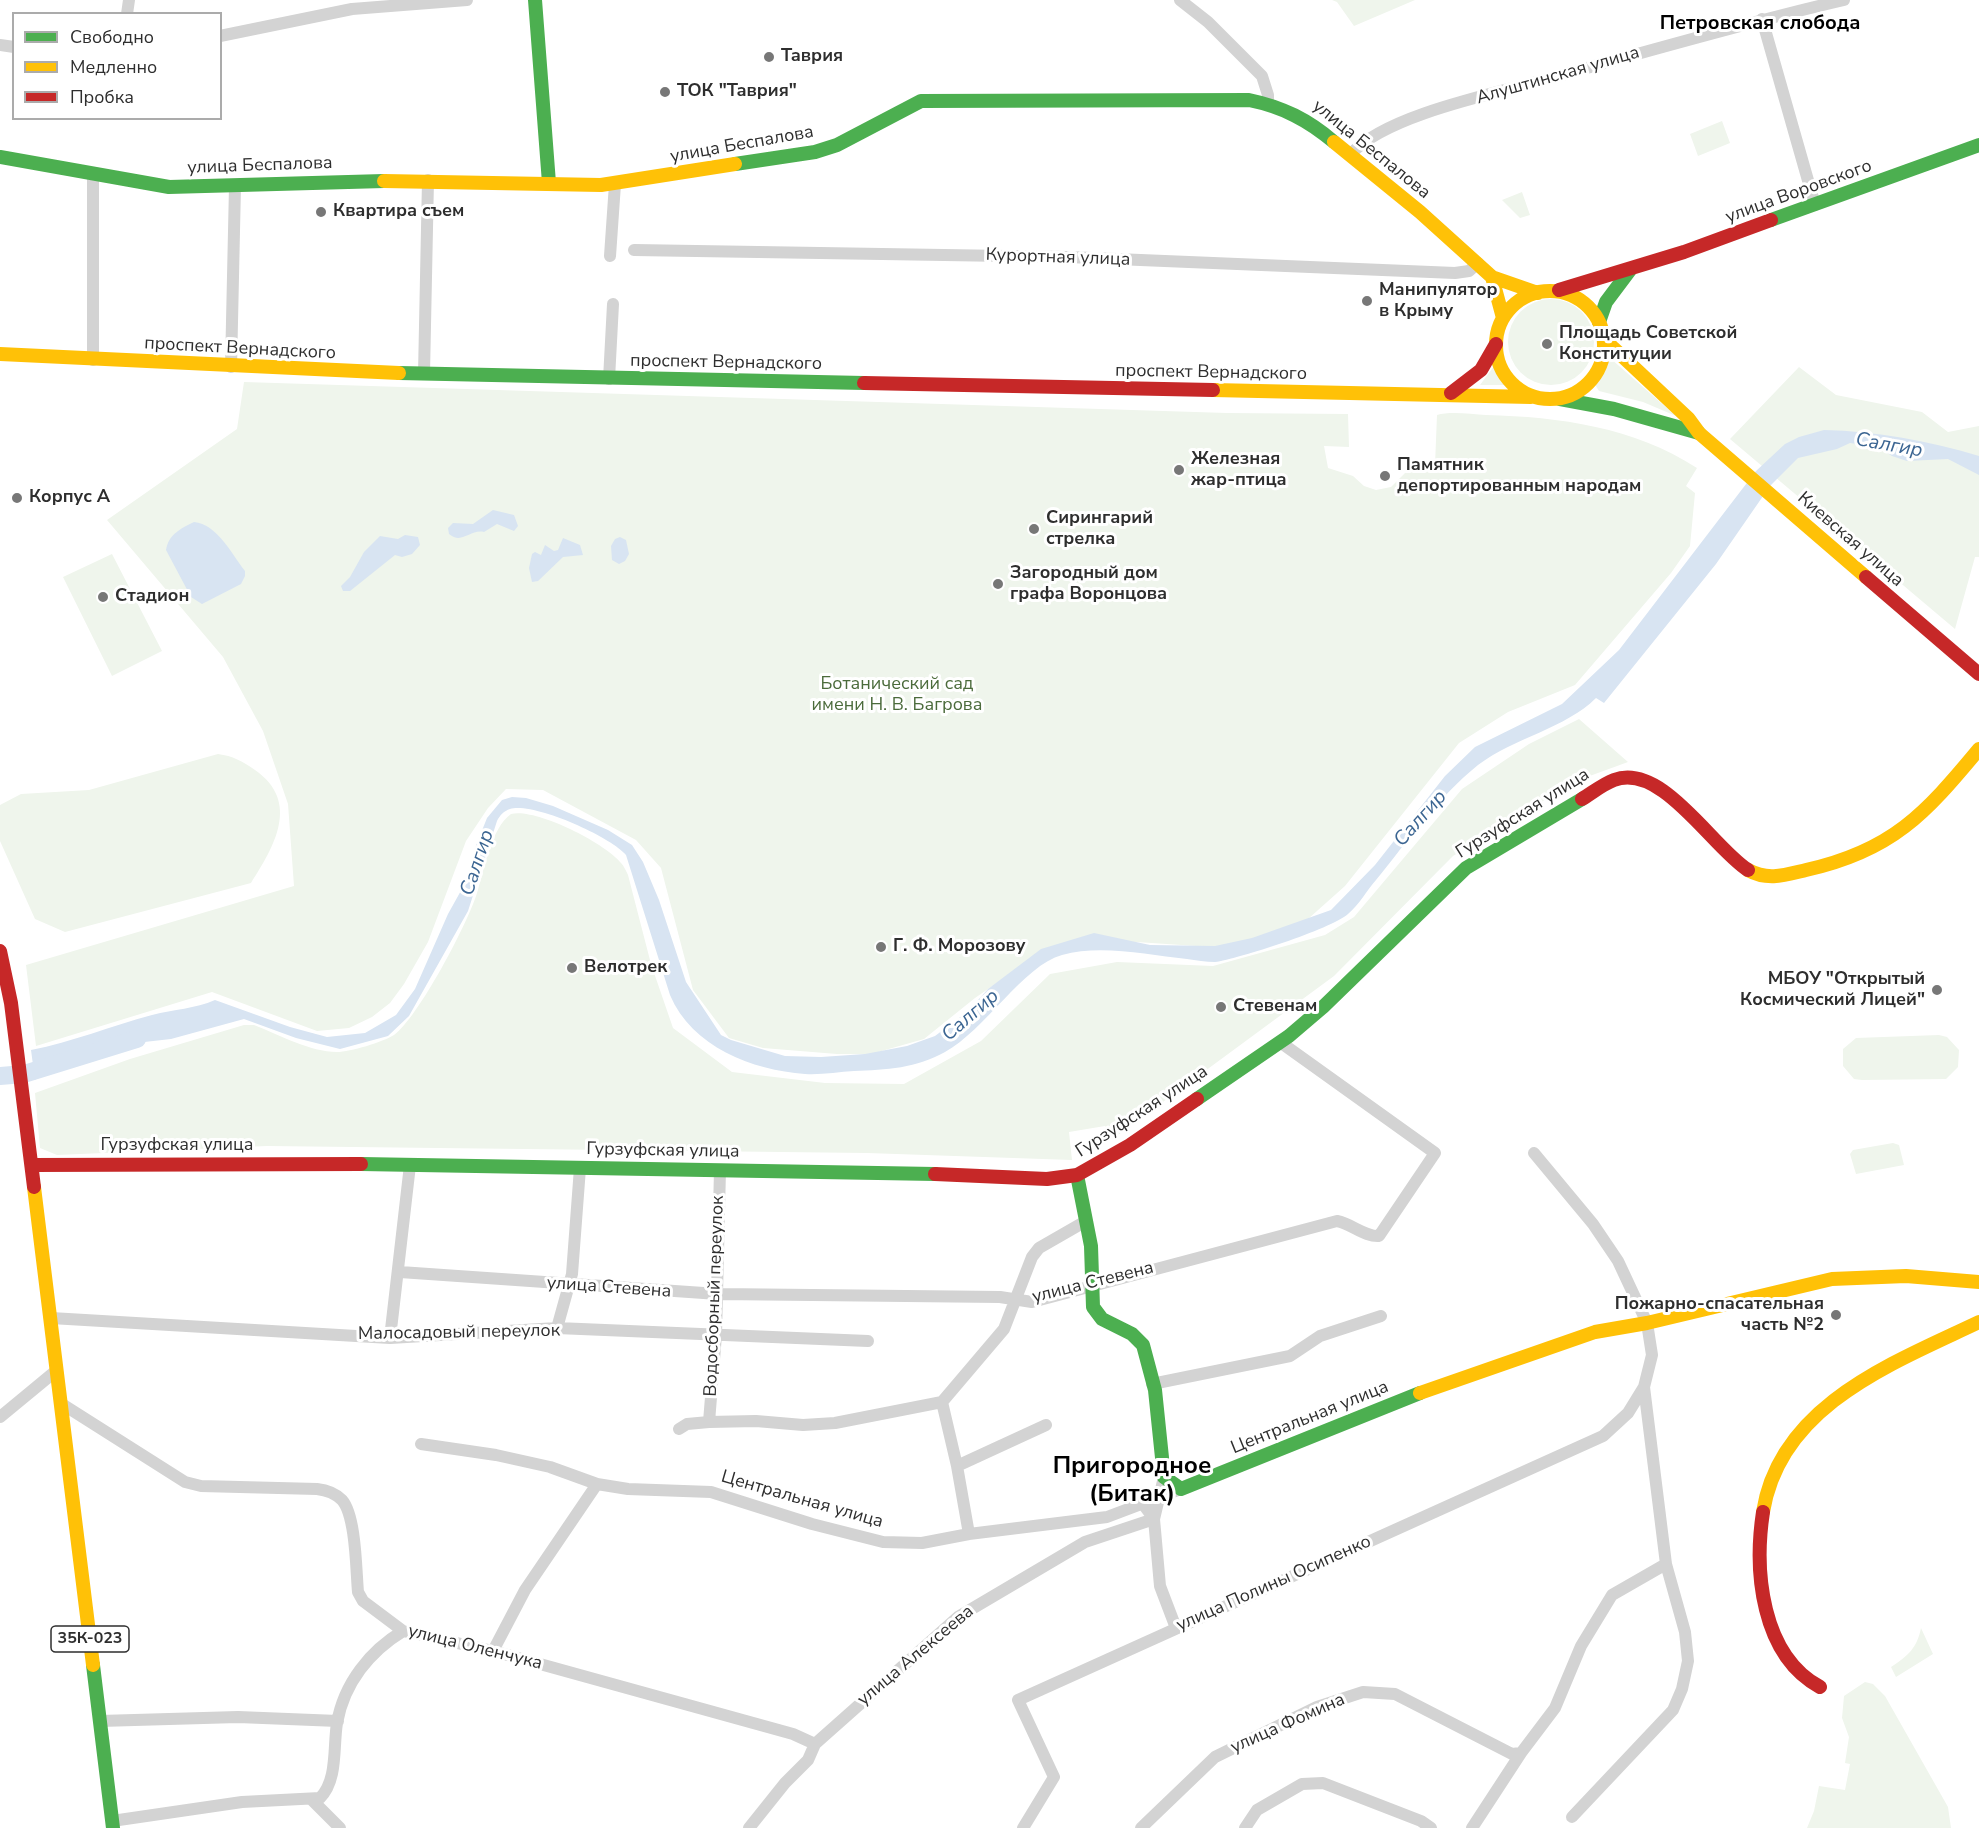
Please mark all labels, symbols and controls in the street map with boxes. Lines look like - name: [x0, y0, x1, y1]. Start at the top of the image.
- legend: [12, 12, 222, 120]
- district label: Петровская слобода: [1660, 12, 1860, 36]
- text: Свободно: [70, 25, 154, 49]
- street label: Алуштинская улица: [1474, 42, 1642, 110]
- place label: Таврия: [781, 46, 843, 68]
- marker: Таврия: [762, 50, 776, 64]
- text: Медленно: [70, 55, 157, 79]
- place label: ТОК "Таврия": [677, 81, 797, 103]
- text: Пробка: [70, 85, 134, 109]
- marker: ТОК "Таврия": [658, 85, 672, 99]
- street label: улица Беспалова: [1308, 96, 1434, 204]
- street label: улица Беспалова: [669, 122, 815, 168]
- street label: улица Беспалова: [187, 153, 333, 179]
- street label: улица Воровского: [1723, 156, 1875, 228]
- place label: Квартира съем: [333, 201, 464, 223]
- marker: Квартира съем: [314, 205, 328, 219]
- street label: Курортная улица: [985, 245, 1131, 271]
- place label: Манипулятор в Крыму: [1379, 280, 1498, 322]
- marker: Манипулятор в Крыму: [1360, 294, 1374, 308]
- place label: Площадь Советской Конституции: [1559, 323, 1737, 366]
- street label: проспект Вернадского: [144, 333, 336, 365]
- marker: Площадь Советской Конституции: [1540, 337, 1554, 351]
- street label: проспект Вернадского: [630, 351, 822, 375]
- street label: проспект Вернадского: [1115, 361, 1307, 385]
- water label: Салгир: [1854, 428, 1924, 464]
- place label: Железная жар-птица: [1191, 449, 1287, 492]
- place label: Памятник депортированным народам: [1397, 455, 1641, 498]
- marker: Железная жар-птица: [1172, 463, 1186, 477]
- marker: Памятник депортированным народам: [1378, 469, 1392, 483]
- place label: Корпус А: [29, 487, 110, 509]
- street label: Киевская улица: [1792, 488, 1908, 592]
- marker: Корпус А: [10, 491, 24, 505]
- place label: Сирингарий стрелка: [1046, 508, 1153, 550]
- marker: Сирингарий стрелка: [1027, 522, 1041, 536]
- place label: Загородный дом графа Воронцова: [1010, 563, 1167, 606]
- marker: Загородный дом графа Воронцова: [991, 577, 1005, 591]
- place label: Стадион: [115, 586, 189, 608]
- marker: Стадион: [96, 590, 110, 604]
- park label: Ботанический сад имени Н. В. Багрова: [812, 674, 982, 716]
- street label: Гурзуфская улица: [1452, 764, 1594, 864]
- water label: Салгир: [1389, 786, 1453, 852]
- water label: Салгир: [456, 827, 500, 899]
- place label: Г. Ф. Морозову: [893, 936, 1025, 958]
- marker: Г. Ф. Морозову: [874, 940, 888, 954]
- place label: Велотрек: [584, 957, 667, 979]
- marker: Велотрек: [565, 961, 579, 975]
- place label: МБОУ "Открытый Космический Лицей": [1740, 969, 1925, 1012]
- marker: МБОУ "Открытый Космический Лицей": [1930, 983, 1944, 997]
- water label: Салгир: [938, 985, 1004, 1047]
- place label: Стевенам: [1233, 996, 1317, 1018]
- marker: Стевенам: [1214, 1000, 1228, 1014]
- street label: Гурзуфская улица: [1072, 1061, 1212, 1163]
- street label: Гурзуфская улица: [100, 1135, 254, 1157]
- street label: Гурзуфская улица: [586, 1139, 740, 1163]
- street label: Водосборный переулок: [701, 1195, 729, 1397]
- street label: улица Стевена: [1030, 1257, 1156, 1309]
- street label: улица Стевена: [546, 1273, 672, 1303]
- place label: Пожарно-спасательная часть №2: [1615, 1294, 1824, 1336]
- marker: Пожарно-спасательная часть №2: [1829, 1308, 1843, 1322]
- street label: Малосадовый переулок: [358, 1320, 560, 1346]
- street label: Центральная улица: [1228, 1377, 1392, 1459]
- district label: Пригородное (Битак): [1053, 1453, 1211, 1509]
- street label: Центральная улица: [718, 1467, 886, 1533]
- street label: улица Полины Осипенко: [1173, 1531, 1375, 1637]
- street label: улица Алексеева: [853, 1601, 979, 1711]
- street label: улица Оленчука: [406, 1621, 544, 1675]
- road number: 35К-023: [51, 1626, 129, 1652]
- street label: улица Фомина: [1227, 1689, 1349, 1759]

